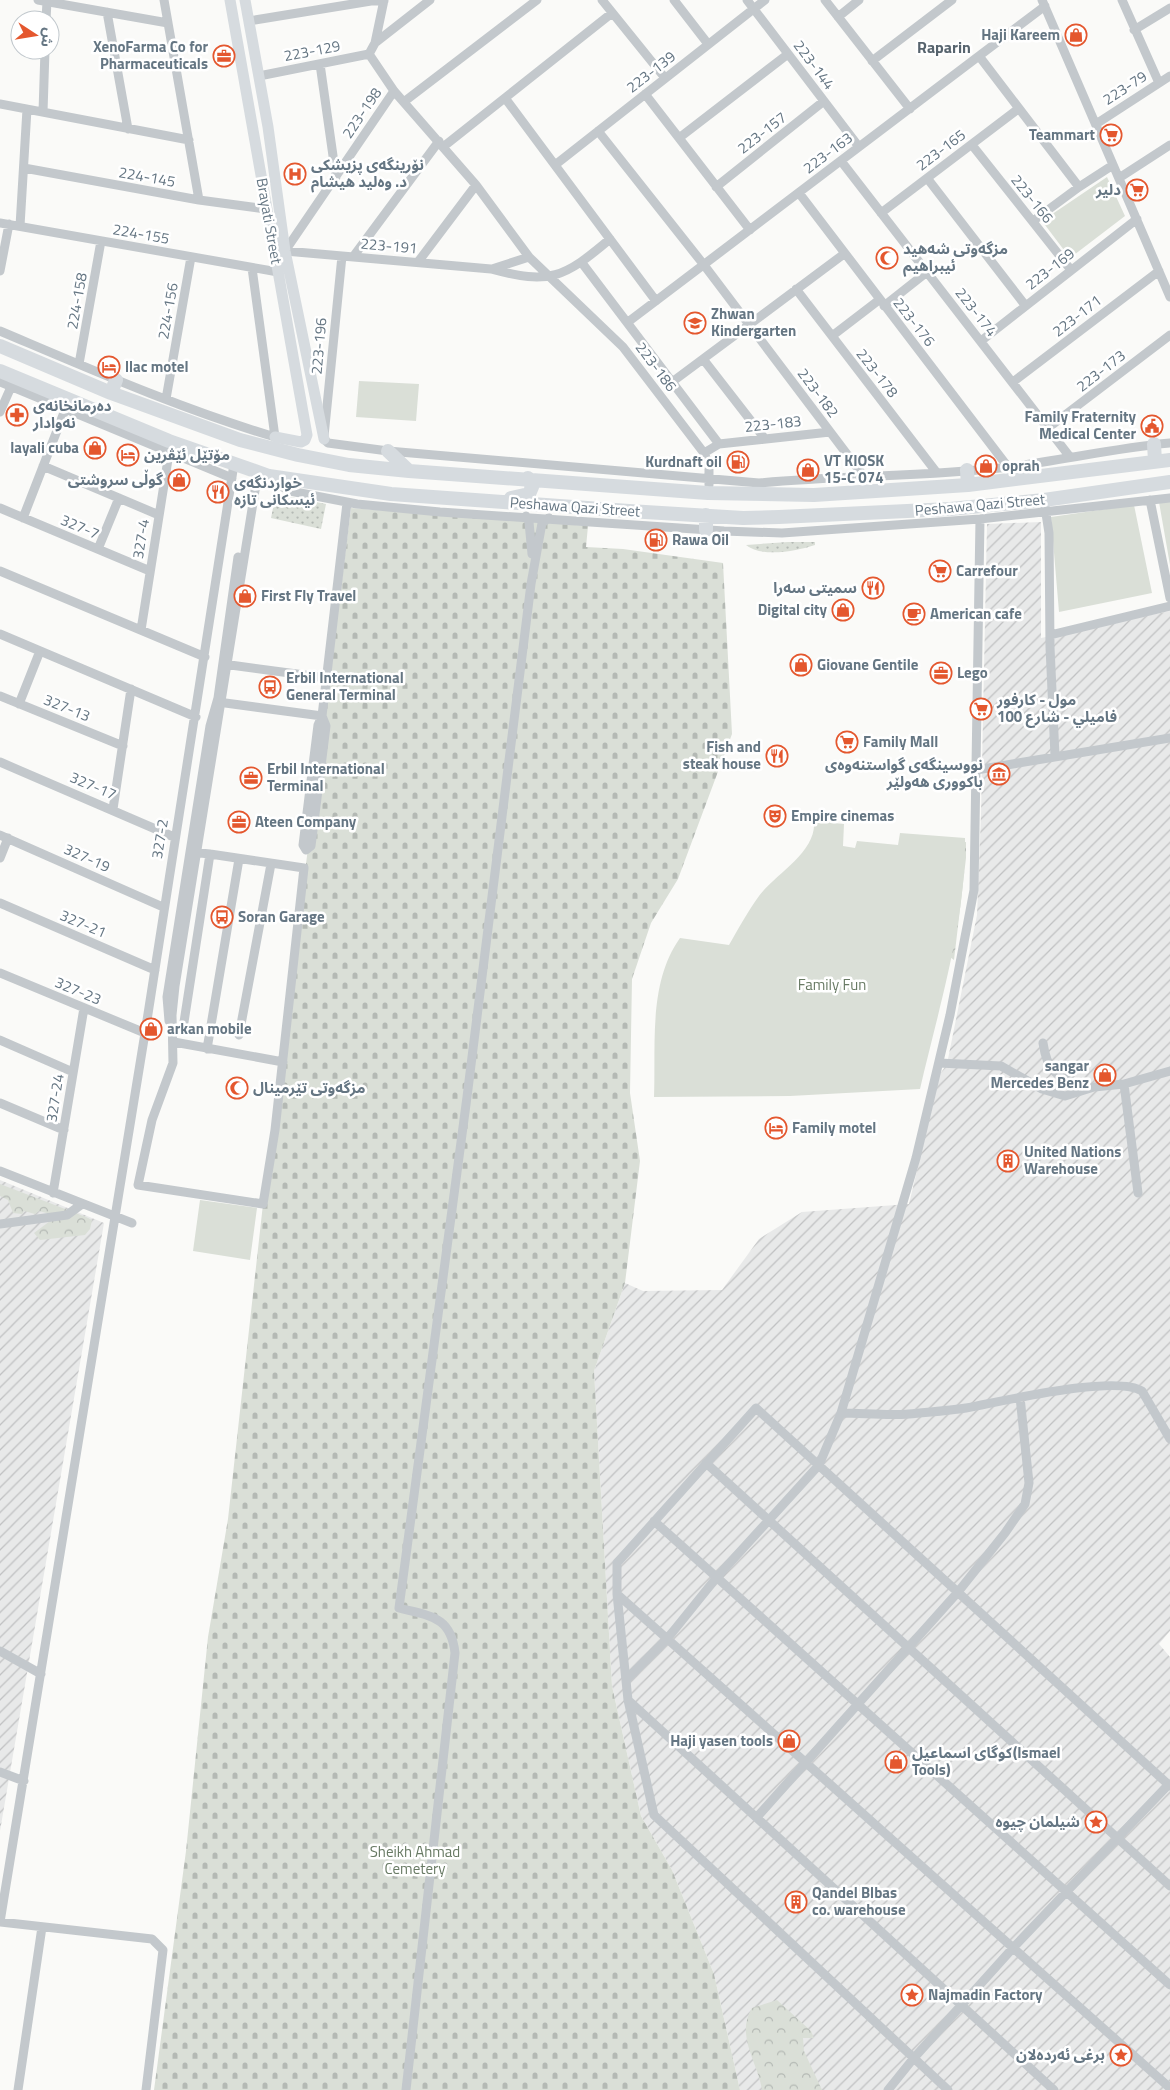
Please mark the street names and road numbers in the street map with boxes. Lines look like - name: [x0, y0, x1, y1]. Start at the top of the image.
- street label: 223-129: [282, 34, 342, 67]
- street label: 223-144: [788, 35, 841, 94]
- street label: 223-139: [621, 45, 680, 98]
- street label: 223-79: [1098, 65, 1151, 110]
- street label: 223-198: [336, 83, 387, 143]
- street label: 223-157: [732, 106, 791, 159]
- street label: 223-165: [911, 123, 970, 176]
- street label: 223-163: [798, 126, 857, 179]
- street label: 224-145: [117, 160, 177, 193]
- street label: 223-166: [1006, 169, 1059, 228]
- street label: Brayati Street: [251, 176, 289, 266]
- street label: 224-155: [111, 217, 171, 250]
- street label: 223-191: [360, 232, 418, 259]
- street label: 223-169: [1020, 242, 1079, 295]
- street label: 224-158: [60, 271, 93, 331]
- street label: 224-156: [151, 281, 184, 341]
- street label: 223-174: [950, 282, 1003, 341]
- street label: 223-171: [1047, 289, 1106, 342]
- street label: 223-176: [888, 292, 941, 351]
- street label: 223-196: [305, 317, 332, 375]
- street label: 223-186: [630, 337, 683, 396]
- street label: 223-178: [851, 343, 904, 402]
- street label: 223-173: [1071, 344, 1130, 397]
- street label: 223-182: [792, 363, 845, 422]
- street label: 223-183: [743, 409, 802, 438]
- street label: Peshawa Qazi Street: [914, 487, 1047, 522]
- street label: Peshawa Qazi Street: [509, 490, 642, 523]
- street label: 327-7: [57, 508, 103, 545]
- street label: 327-4: [126, 517, 155, 561]
- street label: 327-13: [40, 688, 94, 727]
- street label: 327-17: [66, 765, 120, 806]
- street label: 327-2: [145, 817, 174, 861]
- street label: 327-19: [60, 837, 114, 878]
- street label: 327-21: [56, 903, 110, 944]
- street label: 327-23: [51, 970, 105, 1011]
- street label: 327-24: [39, 1072, 70, 1124]

